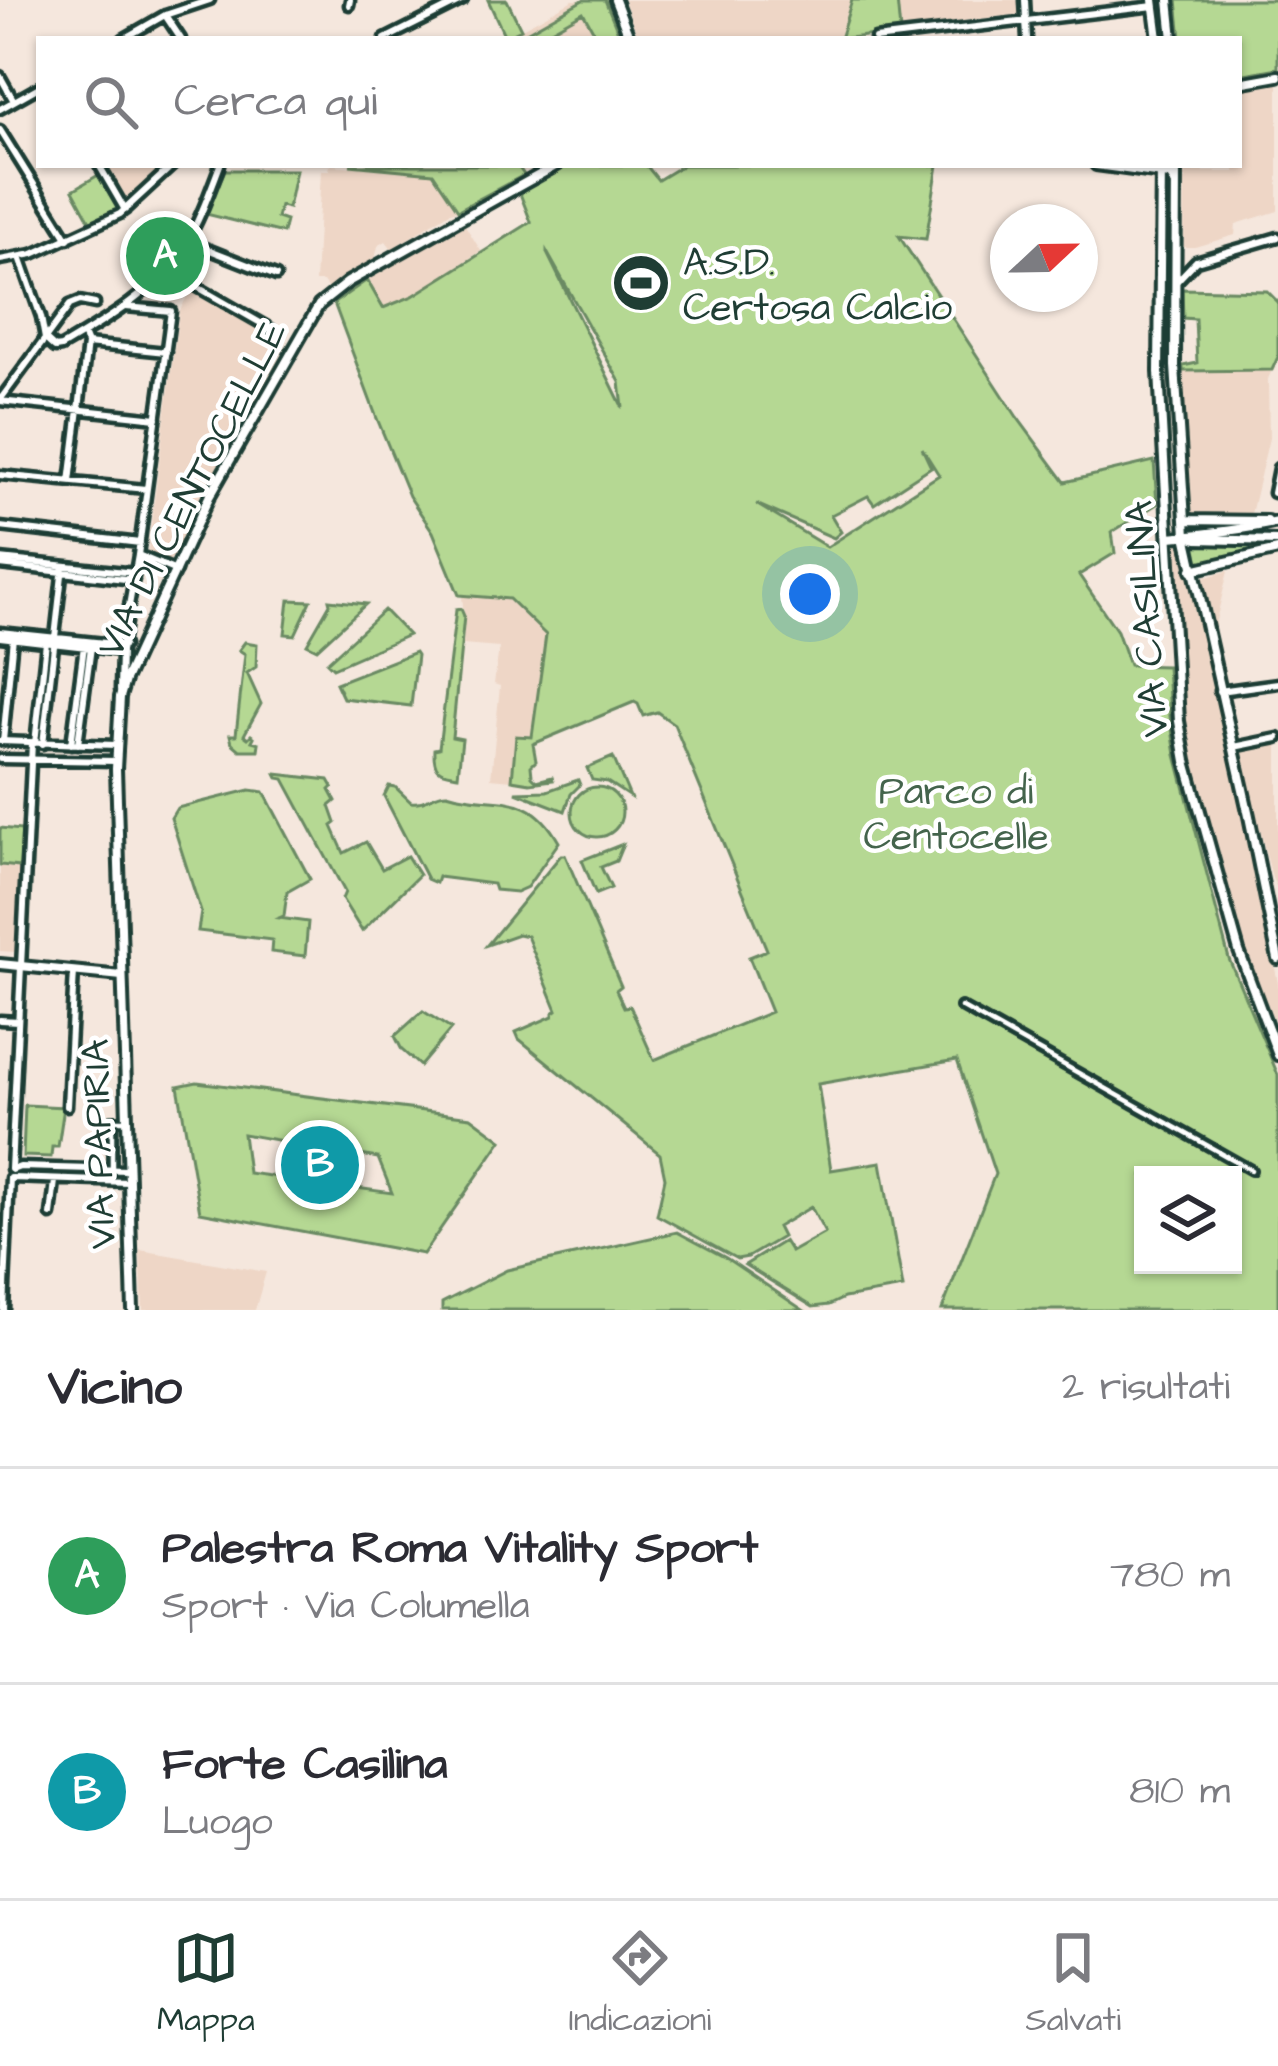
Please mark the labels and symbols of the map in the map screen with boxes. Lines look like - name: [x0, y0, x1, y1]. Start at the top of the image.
- north arrow: [990, 204, 1098, 312]
- pin: A: [126, 211, 204, 301]
- place label: A.S.D. Certosa Calcio: [683, 237, 952, 336]
- sports icon: A.S.D. Certosa Calcio: [610, 252, 672, 314]
- street label: VIA DI CENTOCELLE: [84, 312, 301, 667]
- street label: VIA CASILINA: [1113, 499, 1183, 739]
- your location: [780, 564, 840, 624]
- park label: Parco di Centocelle: [863, 766, 1049, 865]
- street label: VIA PAPIRIA: [69, 1038, 131, 1250]
- pin: B: [281, 1120, 359, 1210]

